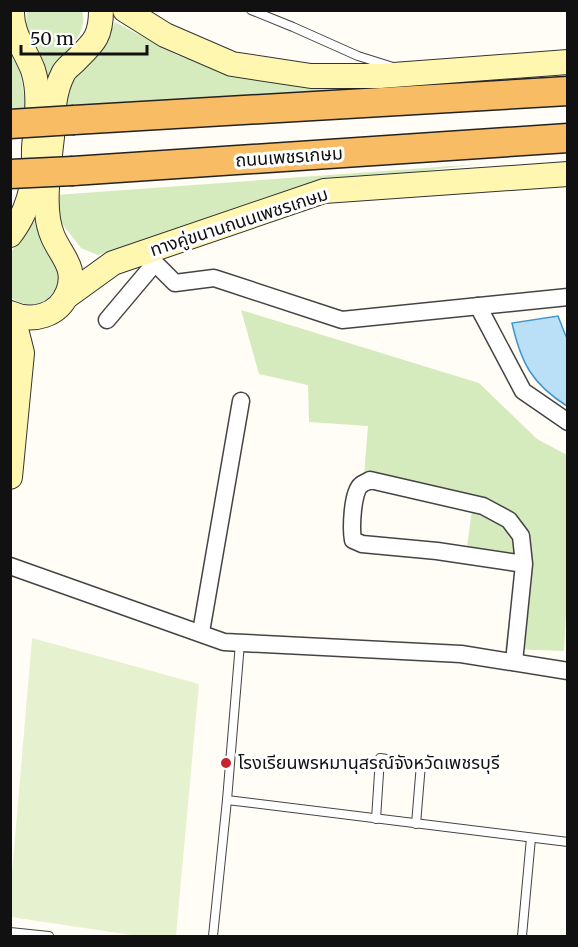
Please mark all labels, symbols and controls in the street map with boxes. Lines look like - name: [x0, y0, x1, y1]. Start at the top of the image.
- scale bar: [21, 18, 147, 56]
- text: 50 m: [30, 27, 74, 50]
- street label: ถนนเพชรเกษม: [234, 141, 344, 172]
- street label: ทางคู่ขนานถนนเพชรเกษม: [147, 182, 331, 262]
- place label: โรงเรียนพรหมานุสรณ์จังหวัดเพชรบุรี: [238, 751, 500, 774]
- marker: โรงเรียนพรหมานุสรณ์จังหวัดเพชรบุรี: [219, 756, 233, 770]

